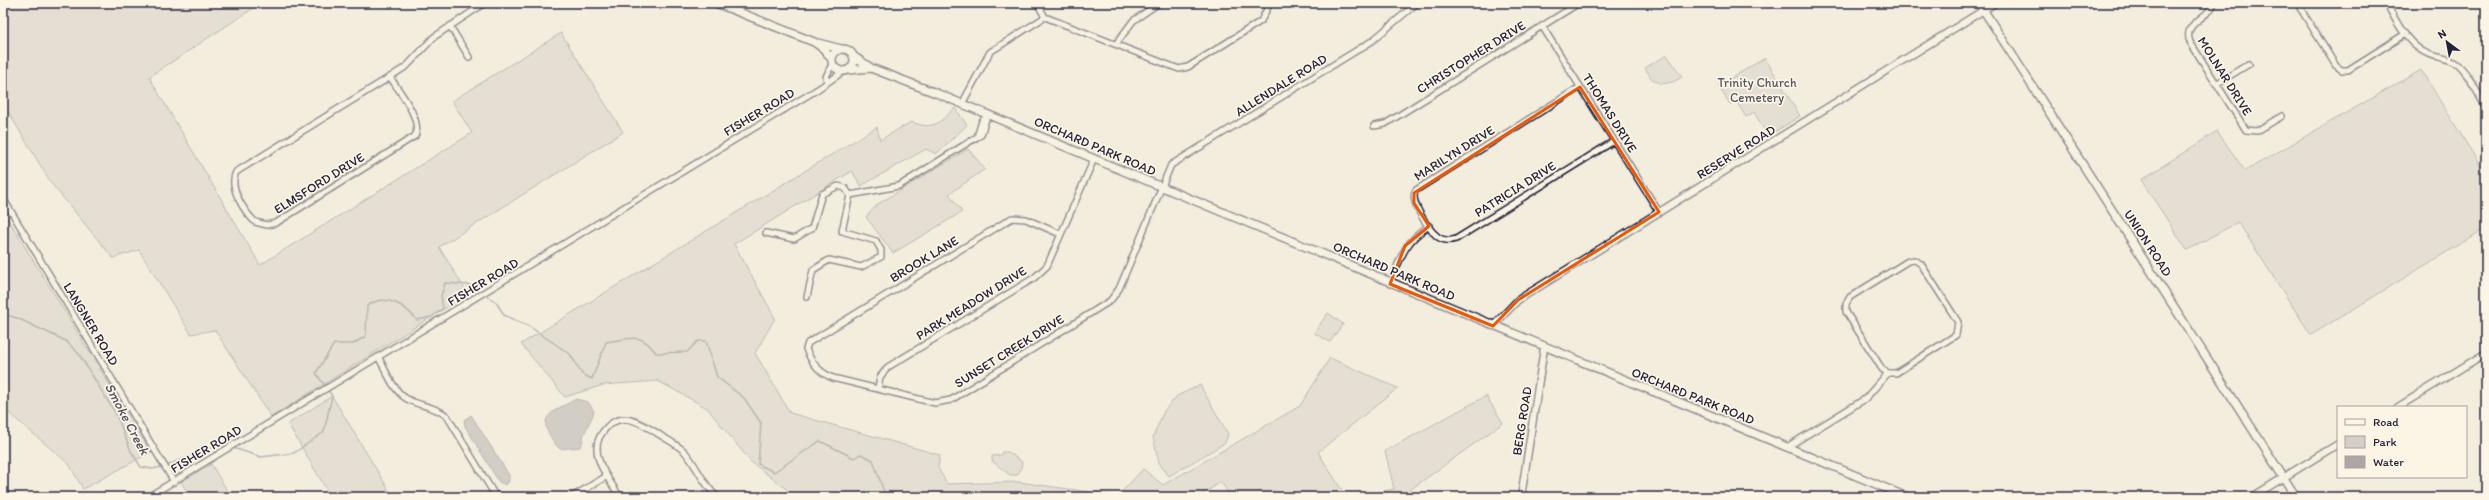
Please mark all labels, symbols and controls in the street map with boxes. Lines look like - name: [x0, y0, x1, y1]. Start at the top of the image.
- street label: CHRISTOPHER DRIVE: [1414, 17, 1528, 97]
- north arrow: [2427, 22, 2467, 62]
- text: N: [2435, 26, 2449, 41]
- street label: MOLNAR DRIVE: [2195, 34, 2255, 118]
- street label: ALLENDALE ROAD: [1232, 51, 1330, 119]
- street label: THOMAS DRIVE: [1580, 71, 1640, 155]
- park label: Trinity Church Cemetery: [1717, 75, 1797, 105]
- street label: FISHER ROAD: [721, 85, 798, 139]
- street label: ORCHARD PARK ROAD: [1032, 113, 1159, 179]
- street label: MARILYN DRIVE: [1411, 122, 1497, 184]
- street label: RESERVE ROAD: [1694, 122, 1778, 182]
- street label: ELMSFORD DRIVE: [271, 149, 367, 217]
- street label: PATRICIA DRIVE: [1472, 158, 1558, 220]
- street label: UNION ROAD: [2121, 207, 2175, 279]
- street label: BROOK LANE: [887, 233, 961, 285]
- street label: ORCHARD PARK ROAD: [1331, 238, 1458, 304]
- street label: FISHER ROAD: [445, 255, 522, 309]
- street label: PARK MEADOW DRIVE: [913, 263, 1029, 343]
- street label: LANGNER ROAD: [60, 280, 122, 368]
- street label: SUNSET CREEK DRIVE: [952, 311, 1066, 391]
- street label: ORCHARD PARK ROAD: [1629, 364, 1757, 428]
- water label: Smoke Creek: [101, 380, 153, 458]
- street label: BERG ROAD: [1509, 386, 1535, 456]
- legend: [2337, 406, 2467, 478]
- text: Road: [2373, 415, 2399, 429]
- street label: FISHER ROAD: [168, 422, 245, 476]
- text: Park: [2373, 435, 2397, 449]
- text: Water: [2373, 455, 2404, 469]

